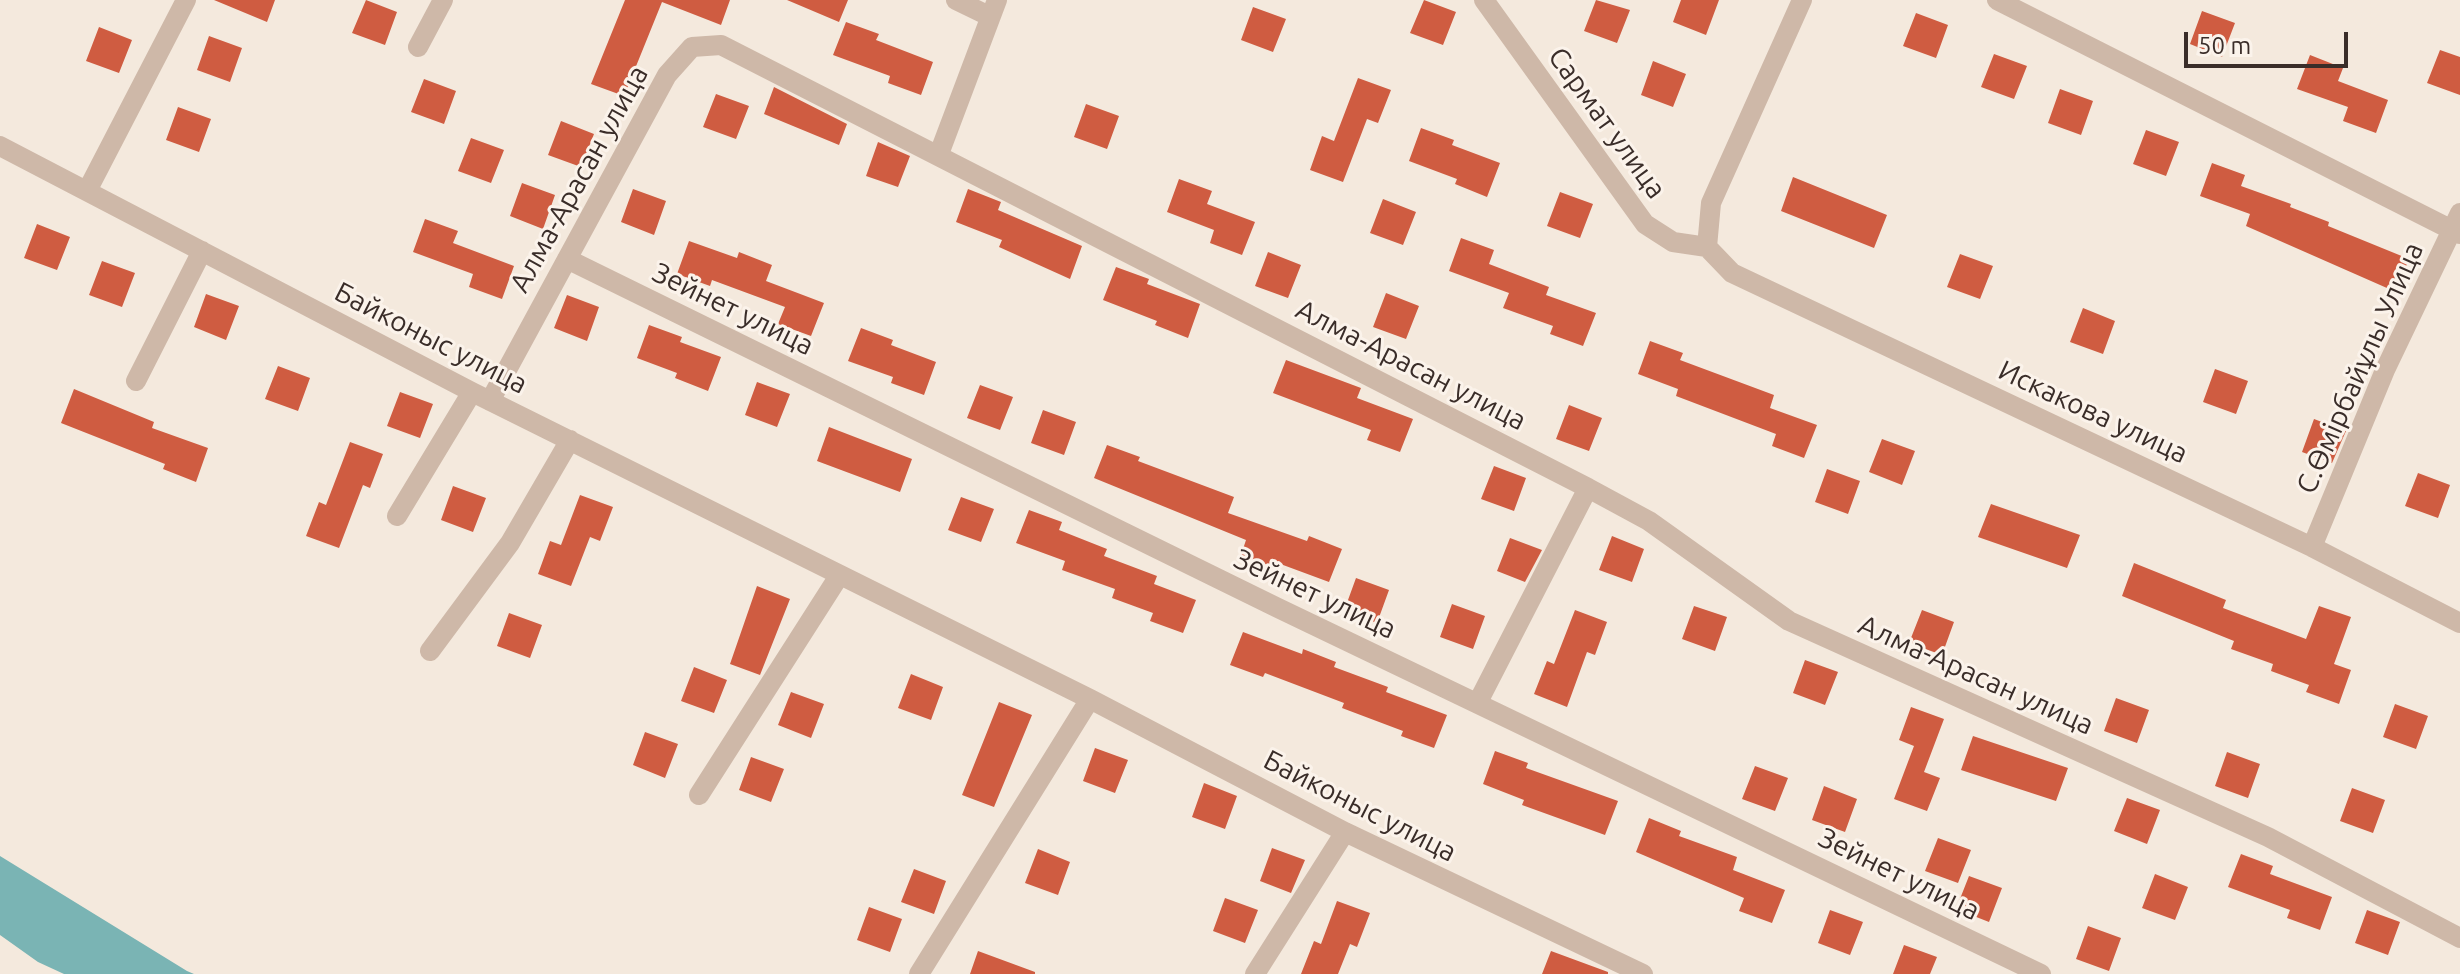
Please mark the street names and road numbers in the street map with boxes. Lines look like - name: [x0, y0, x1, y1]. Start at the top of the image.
- street label: Сармат улица: [1541, 41, 1673, 205]
- street label: Алма-Арасан улица: [503, 60, 655, 298]
- street label: С.Өмірбайұлы Улица: [2290, 237, 2430, 499]
- street label: Зейнет улица: [647, 256, 819, 362]
- street label: Байконыс улица: [329, 275, 533, 401]
- street label: Алма-Арасан улица: [1290, 292, 1532, 438]
- street label: Искакова улица: [1993, 353, 2193, 471]
- street label: Зейнет улица: [1229, 542, 1401, 646]
- street label: Алма-Арасан улица: [1853, 608, 2099, 742]
- street label: Байконыс улица: [1258, 743, 1462, 869]
- street label: Зейнет улица: [1813, 821, 1985, 927]

